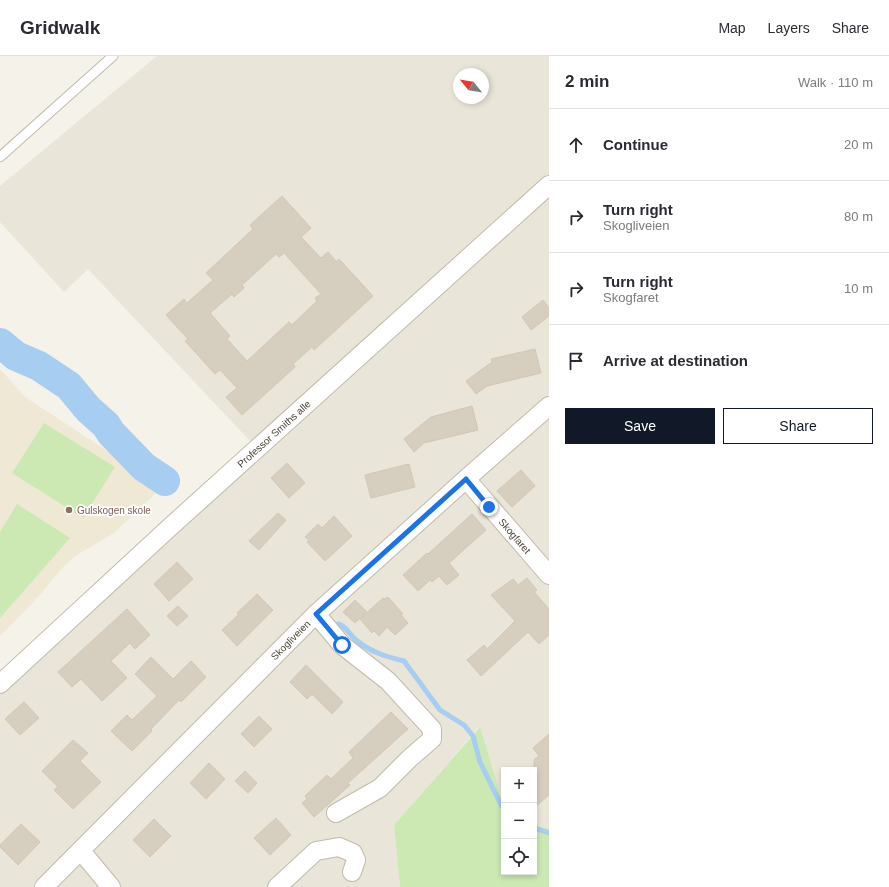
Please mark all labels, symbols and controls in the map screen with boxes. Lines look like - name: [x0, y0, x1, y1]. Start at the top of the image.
- text: Gridwalk: [20, 17, 100, 38]
- text: Map: [718, 20, 746, 36]
- text: Layers: [768, 20, 810, 36]
- text: Share: [832, 20, 869, 36]
- north arrow: [453, 68, 489, 104]
- text: 2 min: [565, 72, 609, 91]
- text: Walk · 110 m: [798, 75, 873, 90]
- icon: ahead: [565, 134, 587, 156]
- text: Continue: [603, 136, 668, 153]
- text: 20 m: [844, 137, 873, 152]
- text: Turn right: [603, 201, 673, 218]
- icon: right: [565, 206, 587, 228]
- text: 80 m: [844, 209, 873, 224]
- text: Skogliveien: [603, 218, 670, 233]
- text: Turn right: [603, 273, 673, 290]
- icon: right: [565, 278, 587, 300]
- text: 10 m: [844, 281, 873, 296]
- text: Skogfaret: [603, 290, 659, 305]
- icon: arrive: [565, 350, 587, 372]
- text: Arrive at destination: [603, 352, 748, 369]
- street label: Professor Smiths alle: [235, 397, 313, 469]
- button: Save: [565, 408, 715, 444]
- button: Share: [723, 408, 873, 444]
- route end: [480, 498, 498, 516]
- marker: Gulskogen skole: [64, 505, 74, 515]
- place label: Gulskogen skole: [77, 505, 151, 516]
- street label: Skogfaret: [497, 516, 533, 556]
- street label: Skogliveien: [268, 618, 312, 662]
- route start: [333, 636, 351, 654]
- map controls: [501, 767, 537, 875]
- button: +: [501, 767, 537, 803]
- button: −: [501, 803, 537, 839]
- button: locate: [501, 839, 537, 875]

